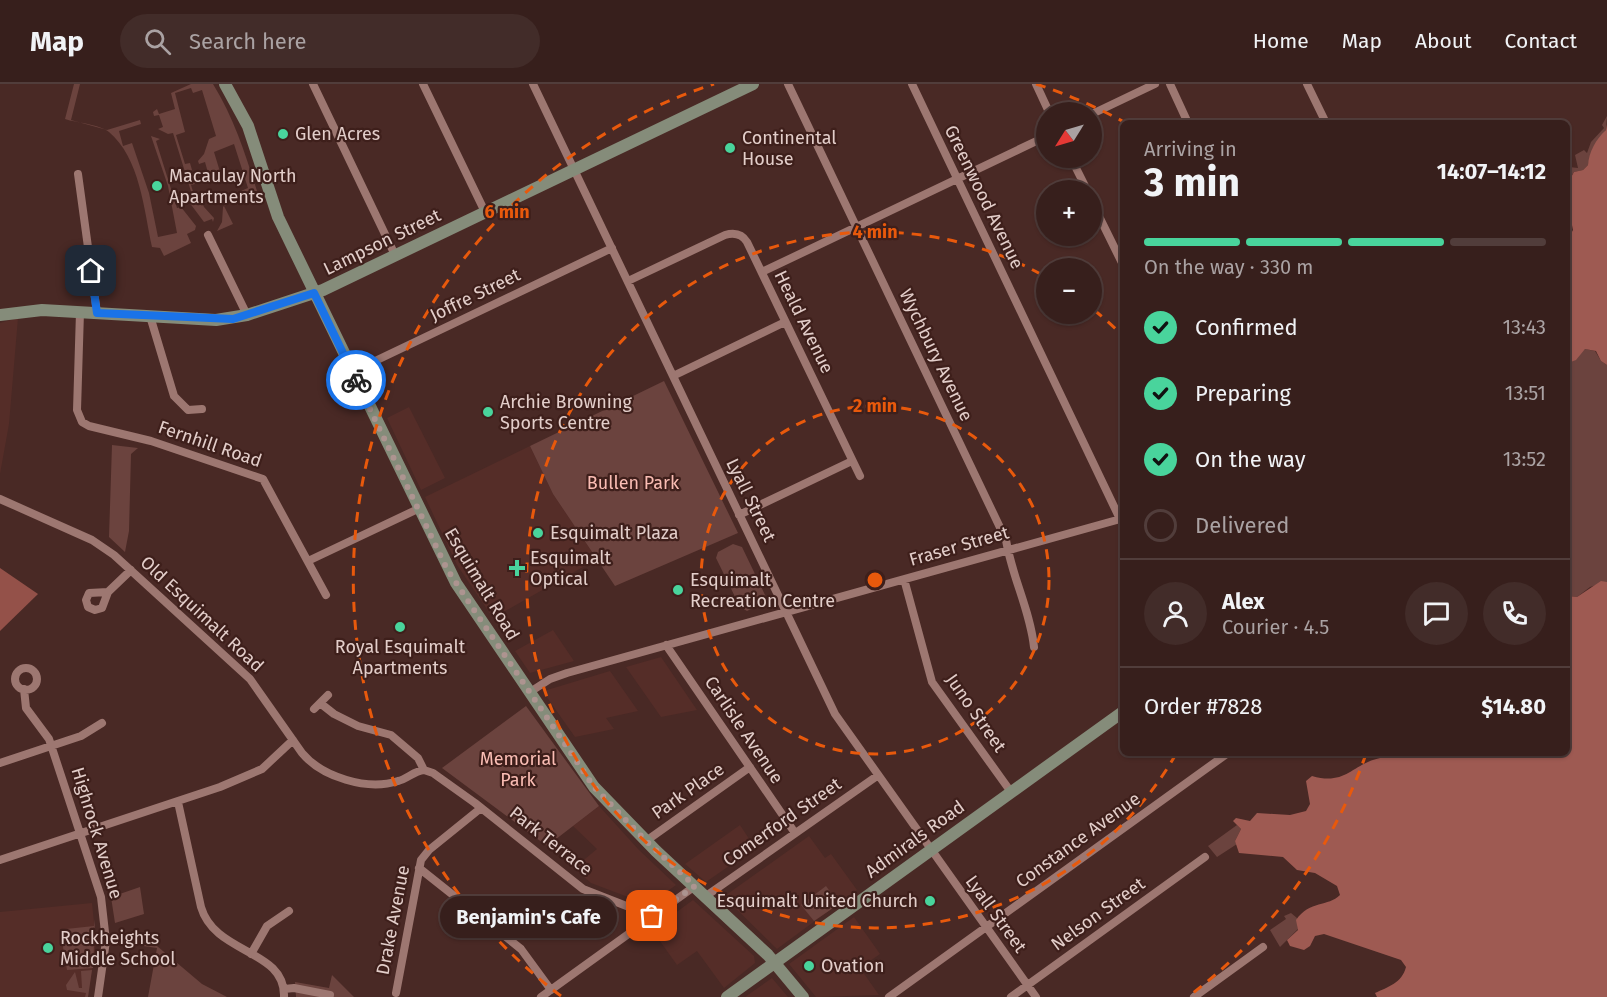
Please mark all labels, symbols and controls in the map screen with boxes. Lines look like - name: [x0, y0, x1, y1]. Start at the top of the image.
- search box: [120, 14, 540, 68]
- text: Map: [30, 25, 84, 58]
- icon: search: [141, 25, 174, 58]
- text: Search here: [189, 28, 307, 55]
- text: Home: [1253, 28, 1309, 54]
- text: Map: [1342, 28, 1382, 54]
- text: About: [1415, 28, 1472, 54]
- text: Contact: [1505, 28, 1577, 54]
- north arrow: [1036, 102, 1102, 168]
- map controls: [1036, 102, 1102, 324]
- street label: Greenwood Avenue: [940, 122, 1028, 272]
- place label: Glen Acres: [295, 123, 380, 145]
- marker: Glen Acres: [276, 127, 290, 141]
- place label: Continental House: [742, 127, 837, 170]
- text: Arriving in: [1144, 137, 1237, 161]
- marker: Continental House: [723, 141, 737, 155]
- text: 14:07–14:12: [1437, 158, 1546, 185]
- text: 3 min: [1144, 160, 1240, 206]
- place label: Macaulay North Apartments: [169, 165, 297, 208]
- marker: Macaulay North Apartments: [150, 179, 164, 193]
- button: +: [1036, 180, 1102, 246]
- text: 6 min: [484, 201, 530, 223]
- street label: Lampson Street: [320, 204, 445, 280]
- text: 4 min: [852, 221, 898, 243]
- pin: [65, 245, 116, 296]
- icon: home: [74, 254, 107, 287]
- text: On the way · 330 m: [1144, 255, 1313, 279]
- button: −: [1036, 258, 1102, 324]
- street label: Joffre Street: [426, 263, 524, 326]
- street label: Heald Avenue: [770, 267, 838, 377]
- street label: Wychbury Avenue: [894, 285, 978, 425]
- icon: check: [1144, 311, 1177, 344]
- text: Confirmed: [1195, 314, 1298, 341]
- text: 13:43: [1502, 315, 1546, 339]
- courier: [326, 350, 386, 410]
- icon: bike: [340, 364, 373, 397]
- icon: check: [1144, 377, 1177, 410]
- text: Preparing: [1195, 380, 1291, 407]
- text: 13:51: [1505, 381, 1546, 405]
- place label: Archie Browning Sports Centre: [500, 391, 632, 434]
- text: 2 min: [853, 395, 897, 417]
- marker: Archie Browning Sports Centre: [481, 405, 495, 419]
- street label: Fernhill Road: [155, 416, 265, 472]
- icon: check: [1144, 443, 1177, 476]
- text: On the way: [1195, 446, 1306, 473]
- text: 13:52: [1503, 447, 1546, 471]
- street label: Lyall Street: [721, 455, 781, 546]
- park label: Bullen Park: [587, 472, 680, 494]
- text: Delivered: [1195, 512, 1290, 539]
- street label: Fraser Street: [907, 521, 1012, 571]
- place label: Esquimalt Plaza: [550, 522, 678, 544]
- street label: Esquimalt Road: [440, 524, 524, 644]
- marker: Esquimalt Plaza: [531, 526, 545, 540]
- place label: Esquimalt Optical: [530, 547, 612, 590]
- street label: Old Esquimalt Road: [136, 551, 268, 677]
- marker: Esquimalt Optical: [508, 559, 526, 577]
- place label: Esquimalt Recreation Centre: [690, 569, 835, 612]
- centre of rings: [865, 570, 885, 590]
- button: person: [1144, 582, 1207, 645]
- button: chat: [1405, 582, 1468, 645]
- button: phone: [1483, 582, 1546, 645]
- marker: Esquimalt Recreation Centre: [671, 583, 685, 597]
- text: Alex: [1222, 588, 1265, 615]
- text: Courier · 4.5: [1222, 615, 1329, 639]
- marker: Royal Esquimalt Apartments: [393, 620, 407, 634]
- place label: Royal Esquimalt Apartments: [335, 636, 466, 679]
- street label: Juno Street: [941, 670, 1011, 757]
- street label: Carlisle Avenue: [700, 672, 788, 788]
- text: Order #7828: [1144, 693, 1262, 720]
- text: $14.80: [1481, 693, 1546, 720]
- park label: Memorial Park: [480, 748, 556, 791]
- street label: Park Place: [647, 758, 729, 824]
- street label: Highrock Avenue: [67, 765, 127, 901]
- street label: Comerford Street: [719, 773, 846, 871]
- street label: Constance Avenue: [1011, 787, 1145, 893]
- street label: Admirals Road: [861, 796, 969, 882]
- street label: Park Terrace: [505, 802, 597, 880]
- street label: Drake Avenue: [372, 863, 414, 977]
- street label: Lyall Street: [961, 871, 1032, 957]
- street label: Nelson Street: [1047, 872, 1150, 955]
- pin: [626, 890, 677, 941]
- place label: Esquimalt United Church: [717, 890, 918, 912]
- marker: Esquimalt United Church: [923, 894, 937, 908]
- callout: Benjamin's Cafe: [439, 895, 616, 937]
- icon: bag: [635, 899, 668, 932]
- text: Benjamin's Cafe: [456, 905, 601, 929]
- place label: Rockheights Middle School: [60, 927, 176, 970]
- marker: Rockheights Middle School: [41, 941, 55, 955]
- place label: Ovation: [821, 955, 884, 977]
- marker: Ovation: [802, 959, 816, 973]

